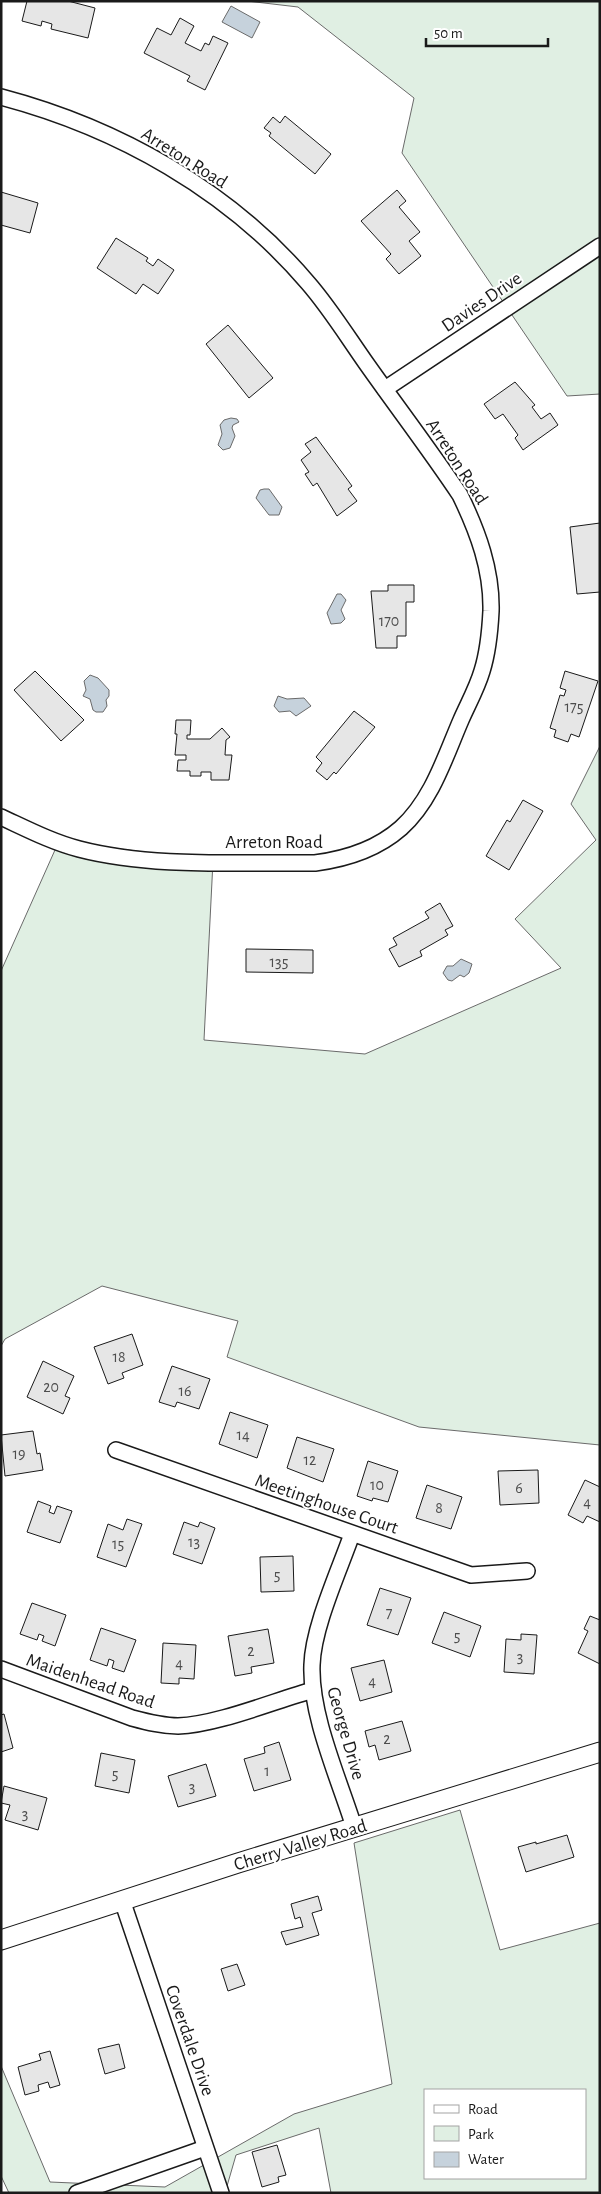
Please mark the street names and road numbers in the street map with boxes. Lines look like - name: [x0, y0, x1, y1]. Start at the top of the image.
- street label: Arreton Road: [138, 124, 231, 192]
- street label: Davies Drive: [438, 269, 525, 336]
- street label: Arreton Road: [422, 416, 491, 508]
- street label: Arreton Road: [225, 833, 323, 852]
- street label: Meetinghouse Court: [252, 1471, 401, 1538]
- street label: Maidenhead Road: [24, 1651, 157, 1712]
- street label: George Drive: [323, 1685, 368, 1782]
- street label: Cherry Valley Road: [232, 1816, 369, 1875]
- street label: Coverdale Drive: [162, 1983, 217, 2098]

